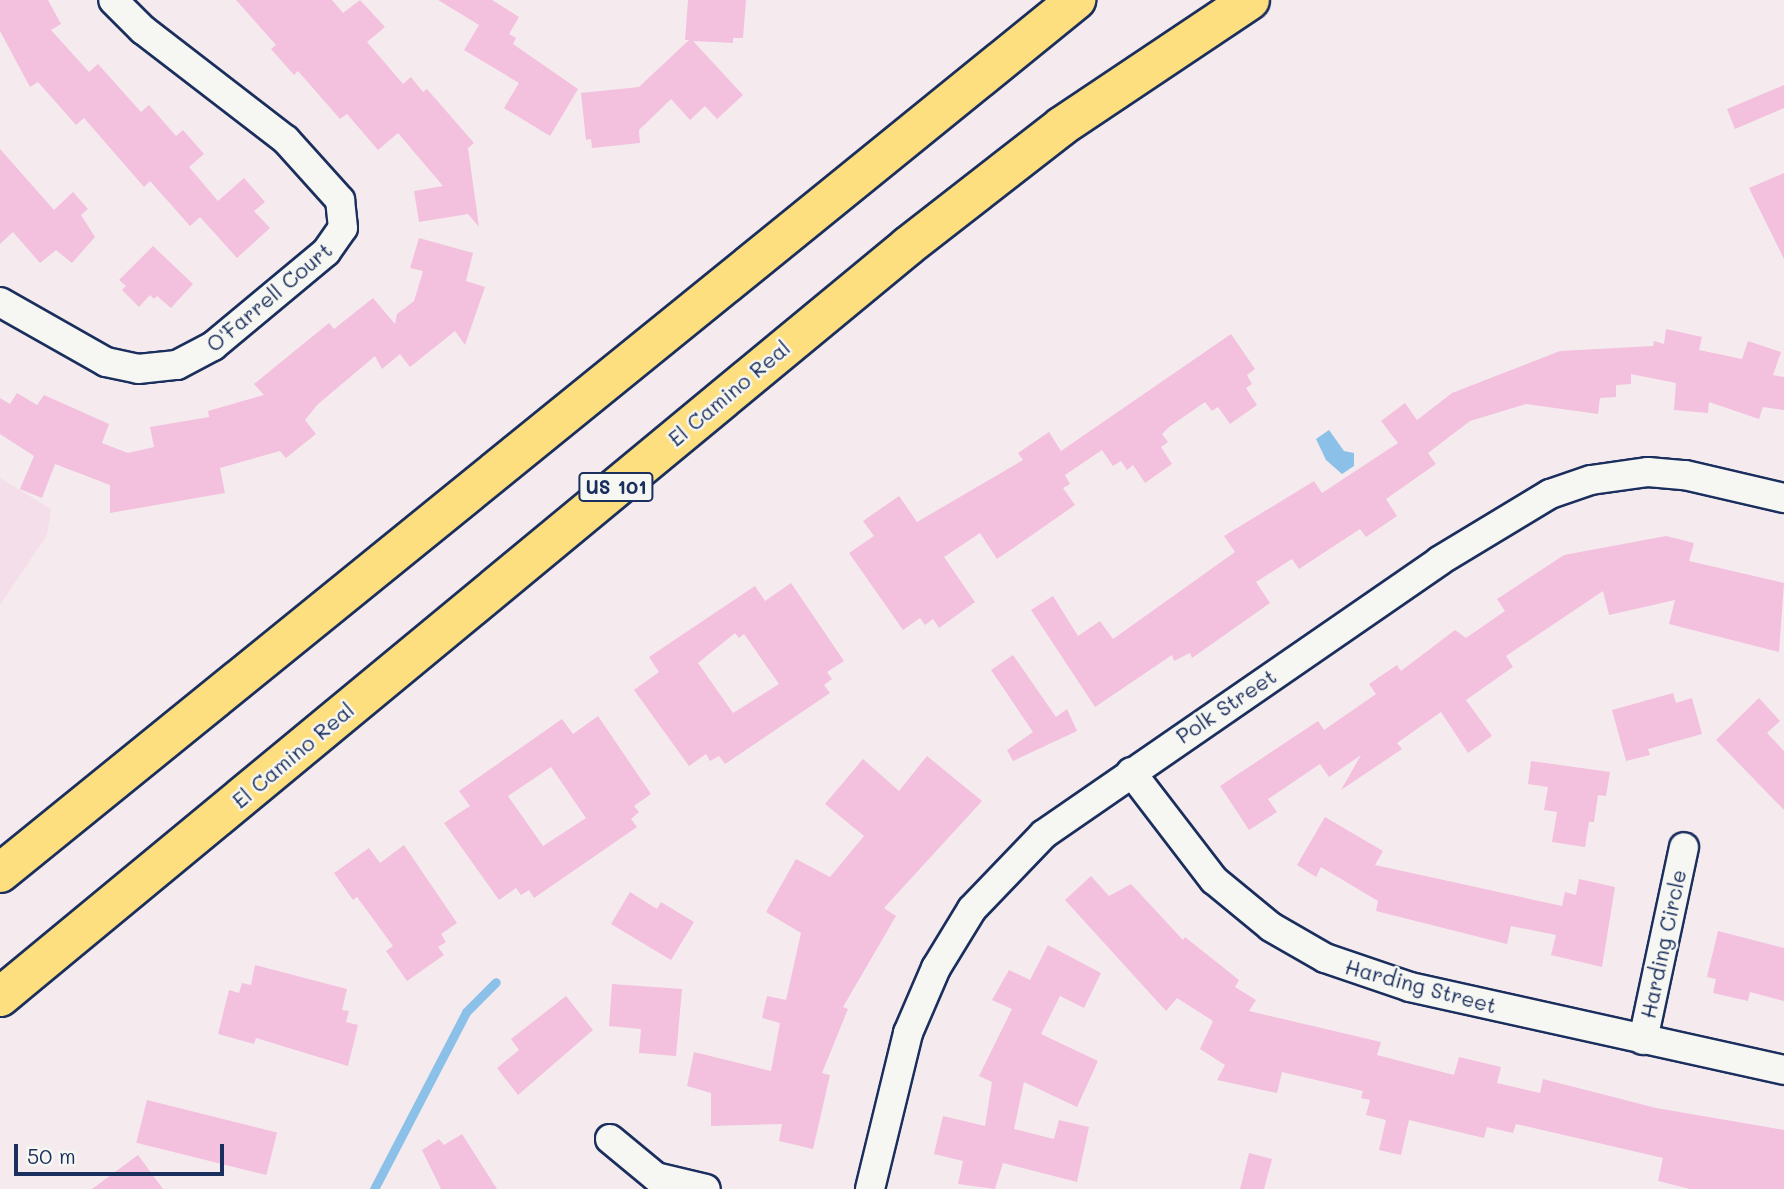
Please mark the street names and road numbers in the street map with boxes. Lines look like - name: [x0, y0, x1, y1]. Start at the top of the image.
- street label: O'Farrell Court: [201, 237, 337, 357]
- street label: El Camino Real: [663, 335, 795, 451]
- road number: US 101: [578, 472, 654, 502]
- street label: Polk Street: [1171, 663, 1281, 749]
- street label: El Camino Real: [227, 697, 359, 813]
- street label: Harding Circle: [1635, 867, 1691, 1021]
- street label: Harding Street: [1343, 954, 1499, 1018]

